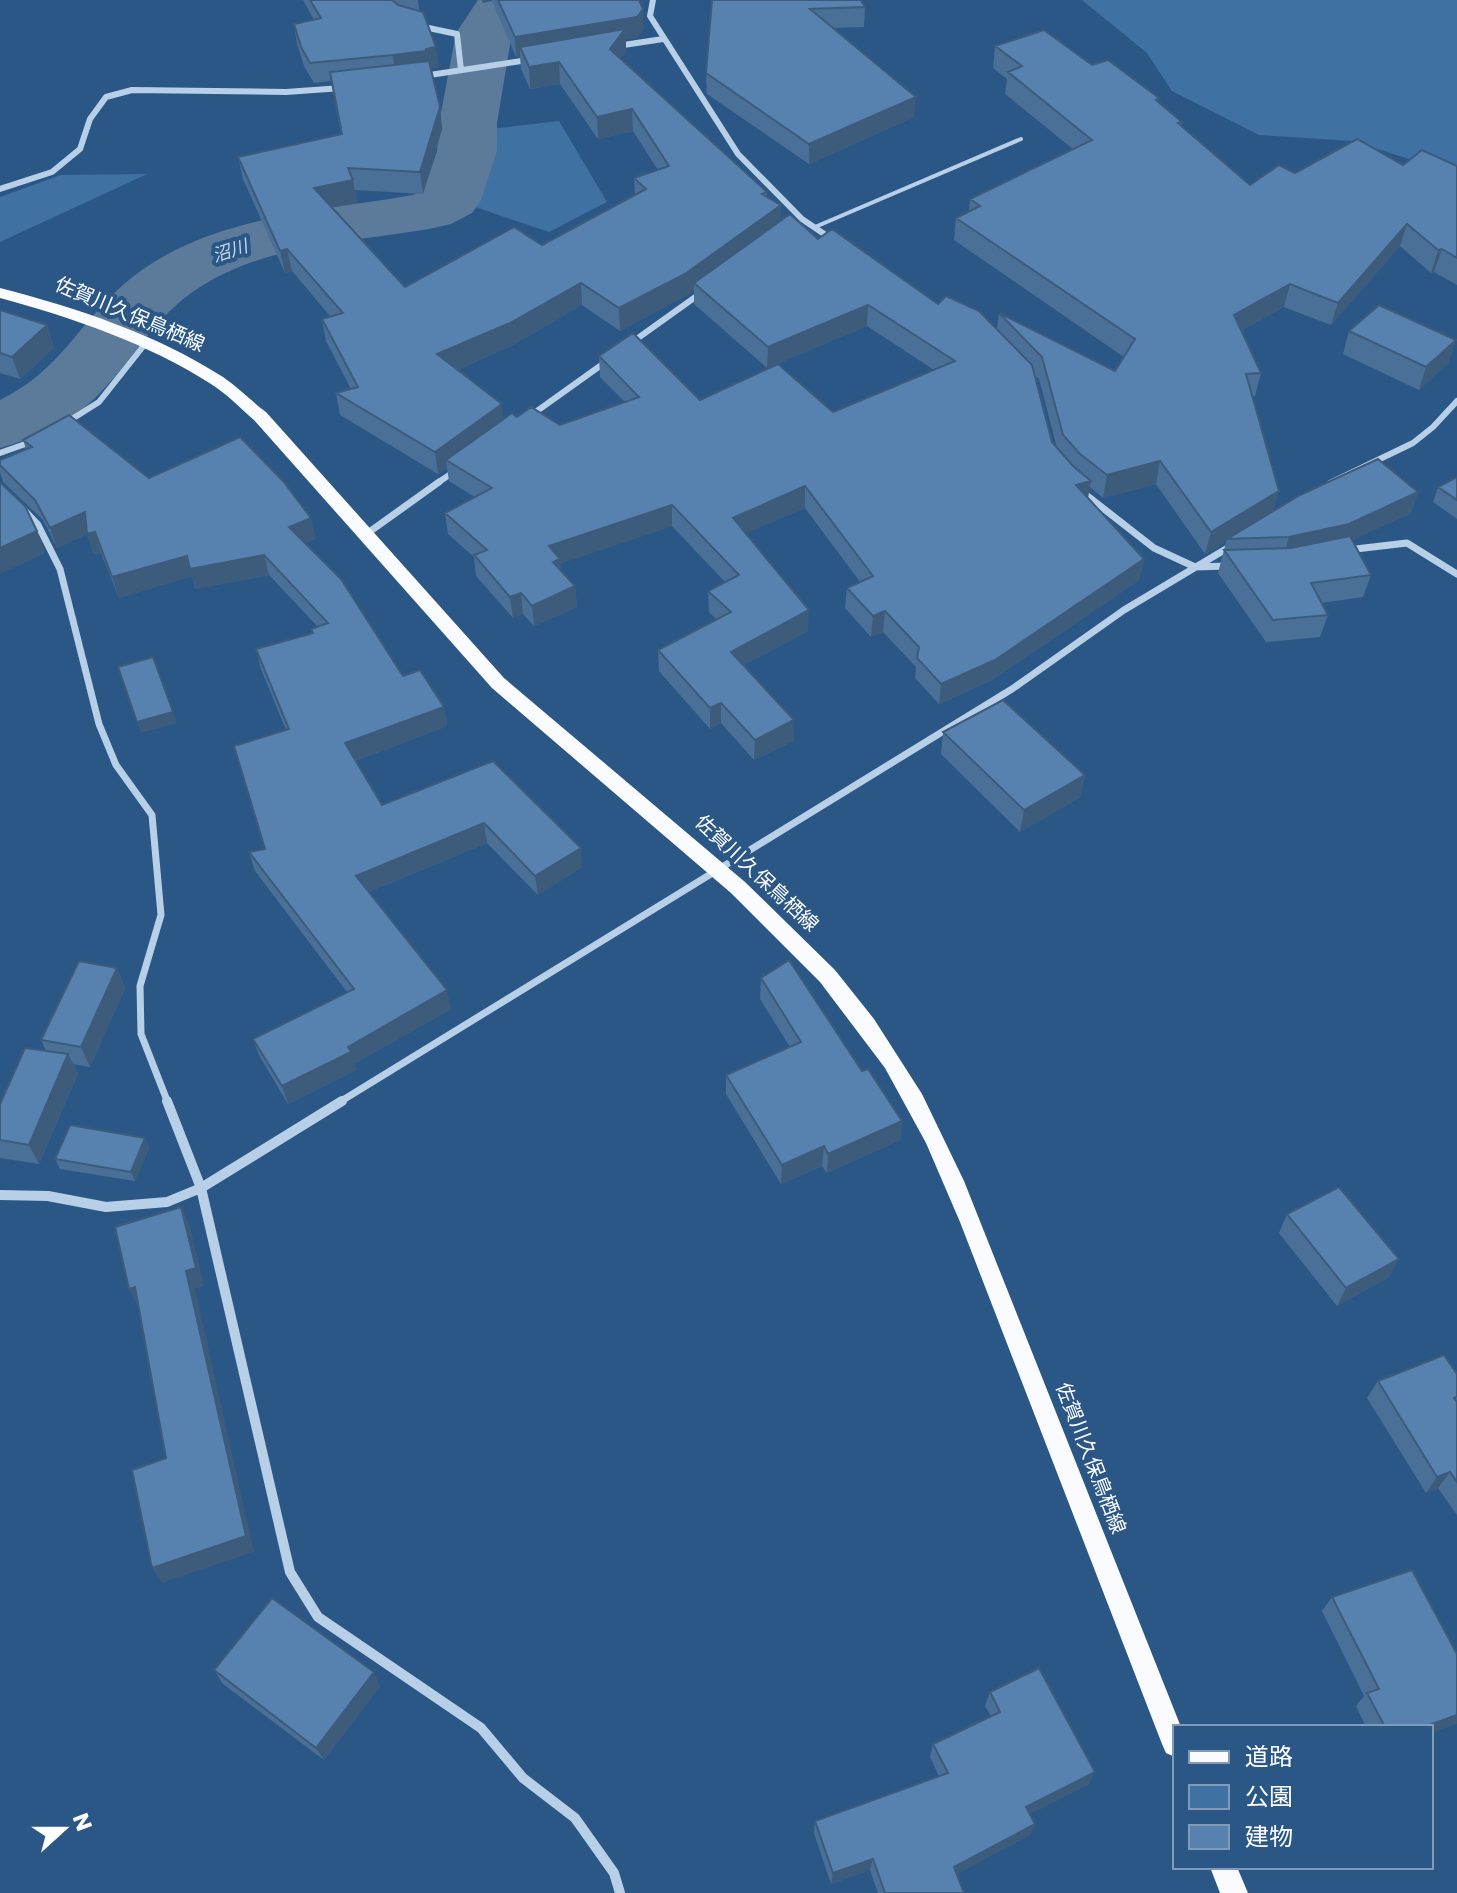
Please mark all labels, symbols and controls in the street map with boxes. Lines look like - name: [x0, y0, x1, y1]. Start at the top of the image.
- water label: 沼川: [209, 232, 253, 268]
- street label: 佐賀川久保鳥栖線: [51, 270, 209, 358]
- street label: 佐賀川久保鳥栖線: [689, 808, 825, 938]
- street label: 佐賀川久保鳥栖線: [1049, 1378, 1133, 1538]
- legend: [1173, 1725, 1433, 1869]
- text: 道路: [1245, 1740, 1293, 1773]
- text: 公園: [1245, 1780, 1293, 1813]
- north arrow: [24, 1789, 104, 1869]
- text: N: [65, 1809, 100, 1835]
- text: 建物: [1245, 1820, 1293, 1853]

